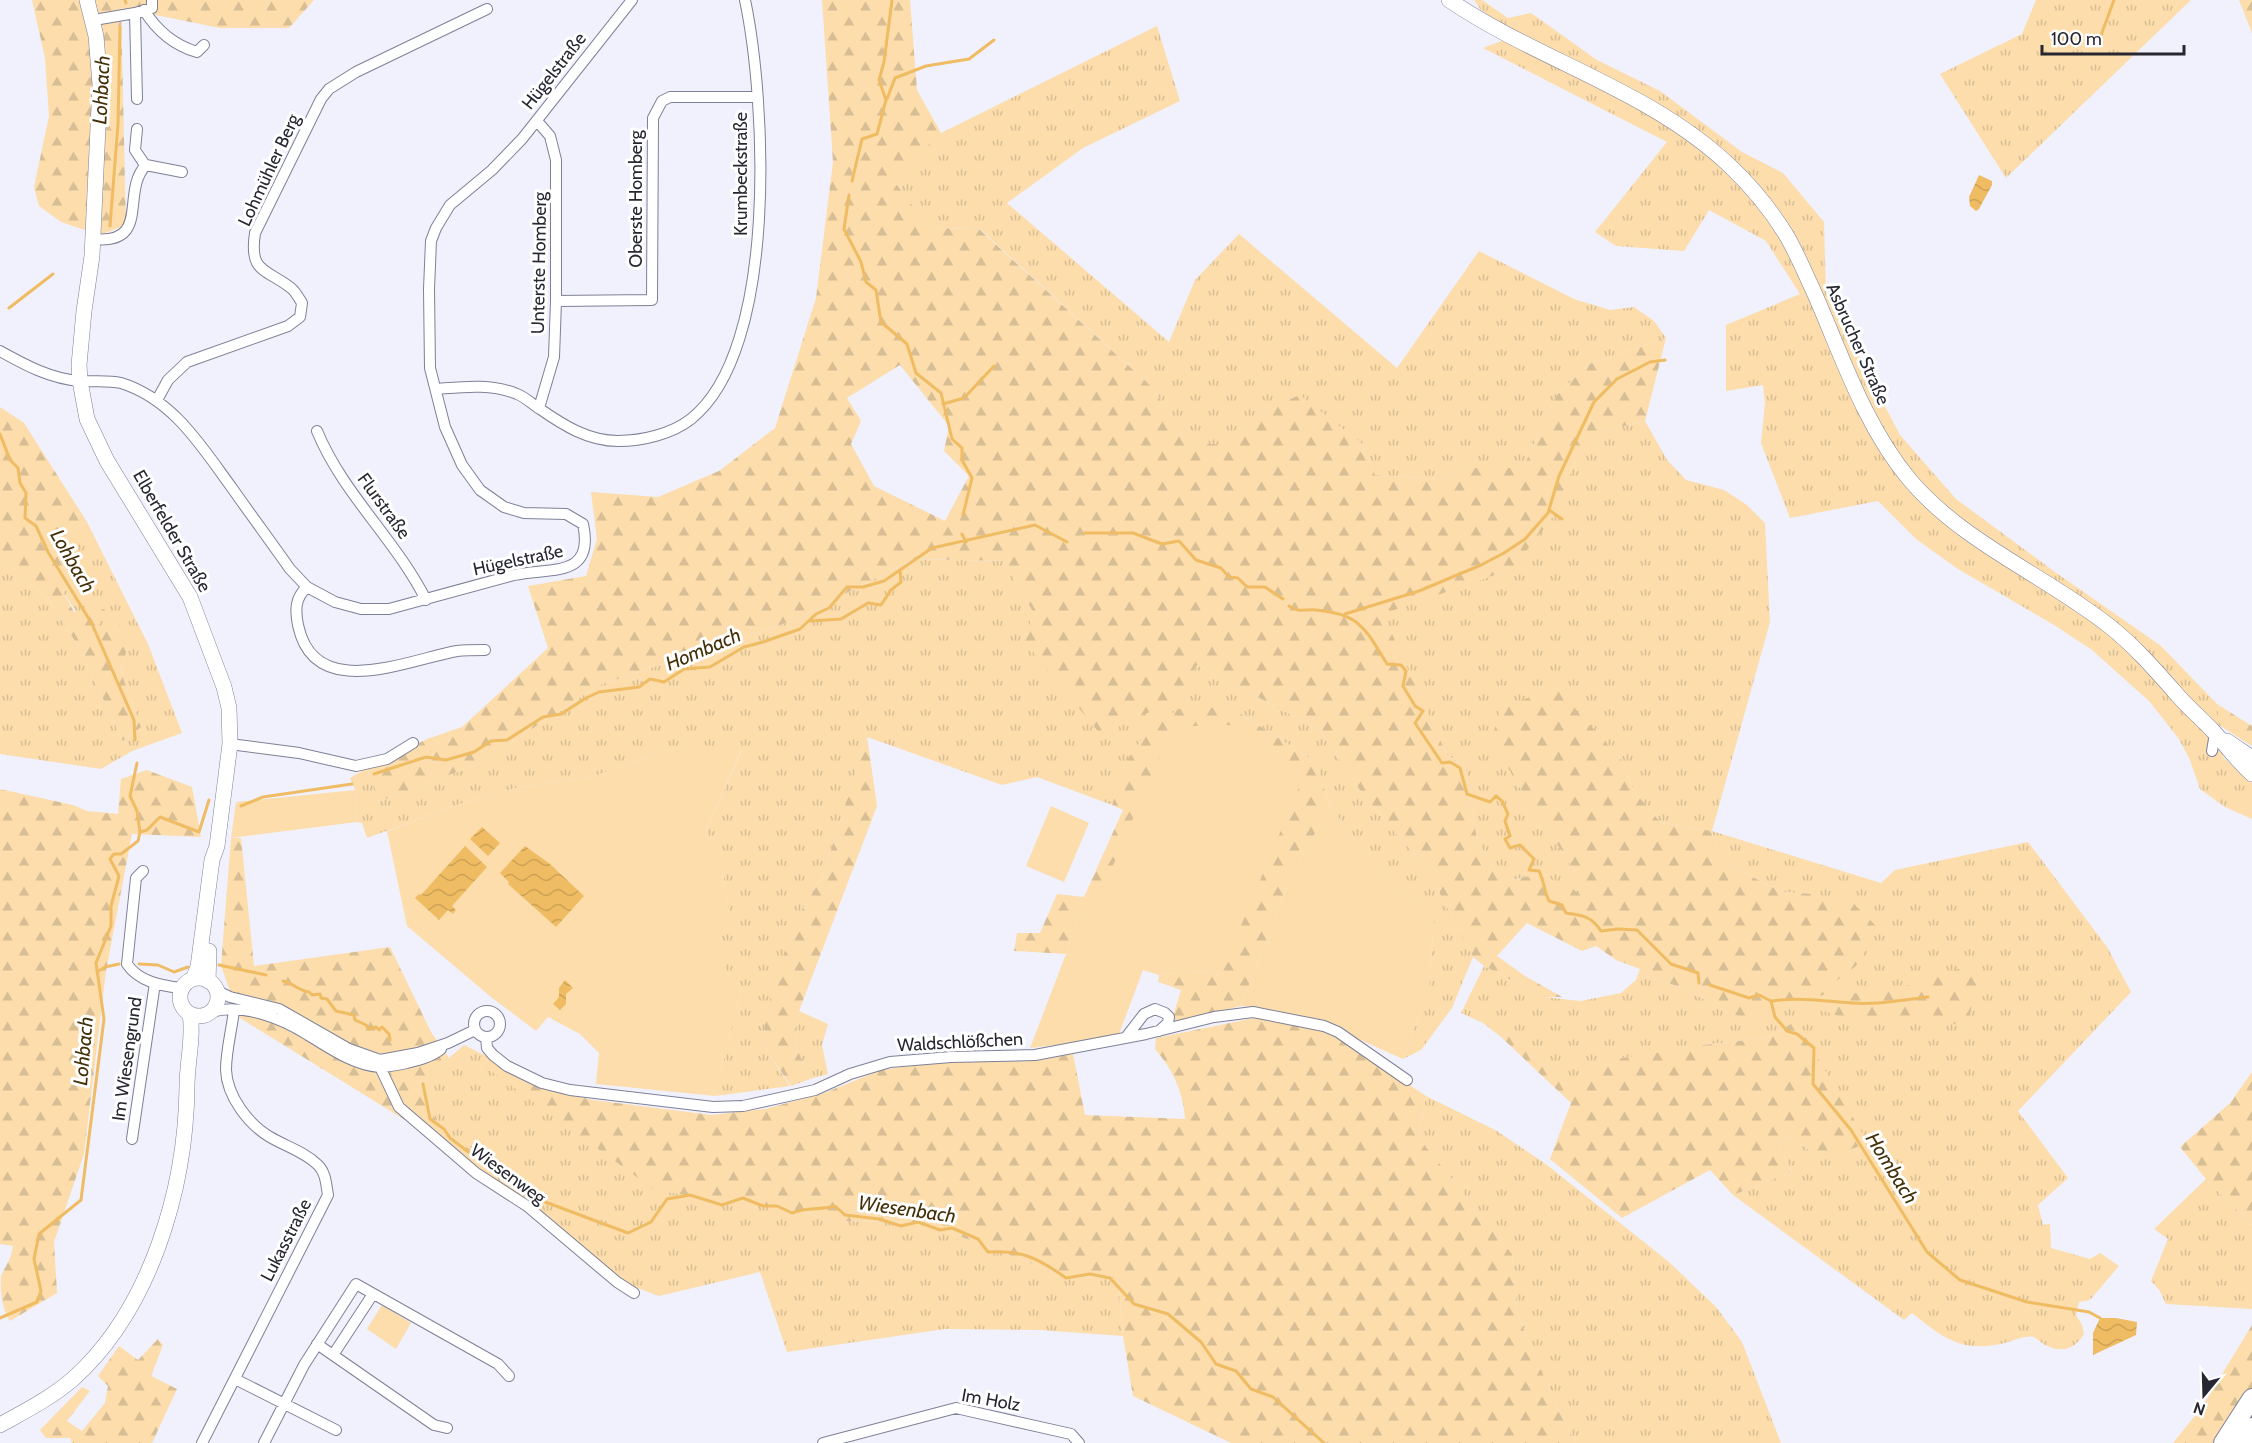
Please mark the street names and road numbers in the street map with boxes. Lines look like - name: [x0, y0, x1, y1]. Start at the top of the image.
- street label: Hügelstraße: [517, 28, 591, 114]
- street label: Lohmühler Berg: [233, 110, 305, 230]
- street label: Krumbeckstraße: [730, 112, 752, 236]
- street label: Oberste Homberg: [625, 129, 647, 268]
- street label: Unterste Homberg: [527, 191, 551, 334]
- street label: Asbrucher Straße: [1821, 280, 1895, 408]
- street label: Elberfelder Straße: [128, 466, 216, 596]
- street label: Flurstraße: [353, 469, 415, 543]
- street label: Hügelstraße: [471, 540, 565, 580]
- street label: Im Wiesengrund: [107, 996, 147, 1122]
- street label: Waldschlößchen: [897, 1028, 1023, 1056]
- street label: Wiesenweg: [466, 1139, 551, 1209]
- street label: Lukasstraße: [256, 1195, 316, 1285]
- street label: Im Holz: [960, 1384, 1023, 1416]

